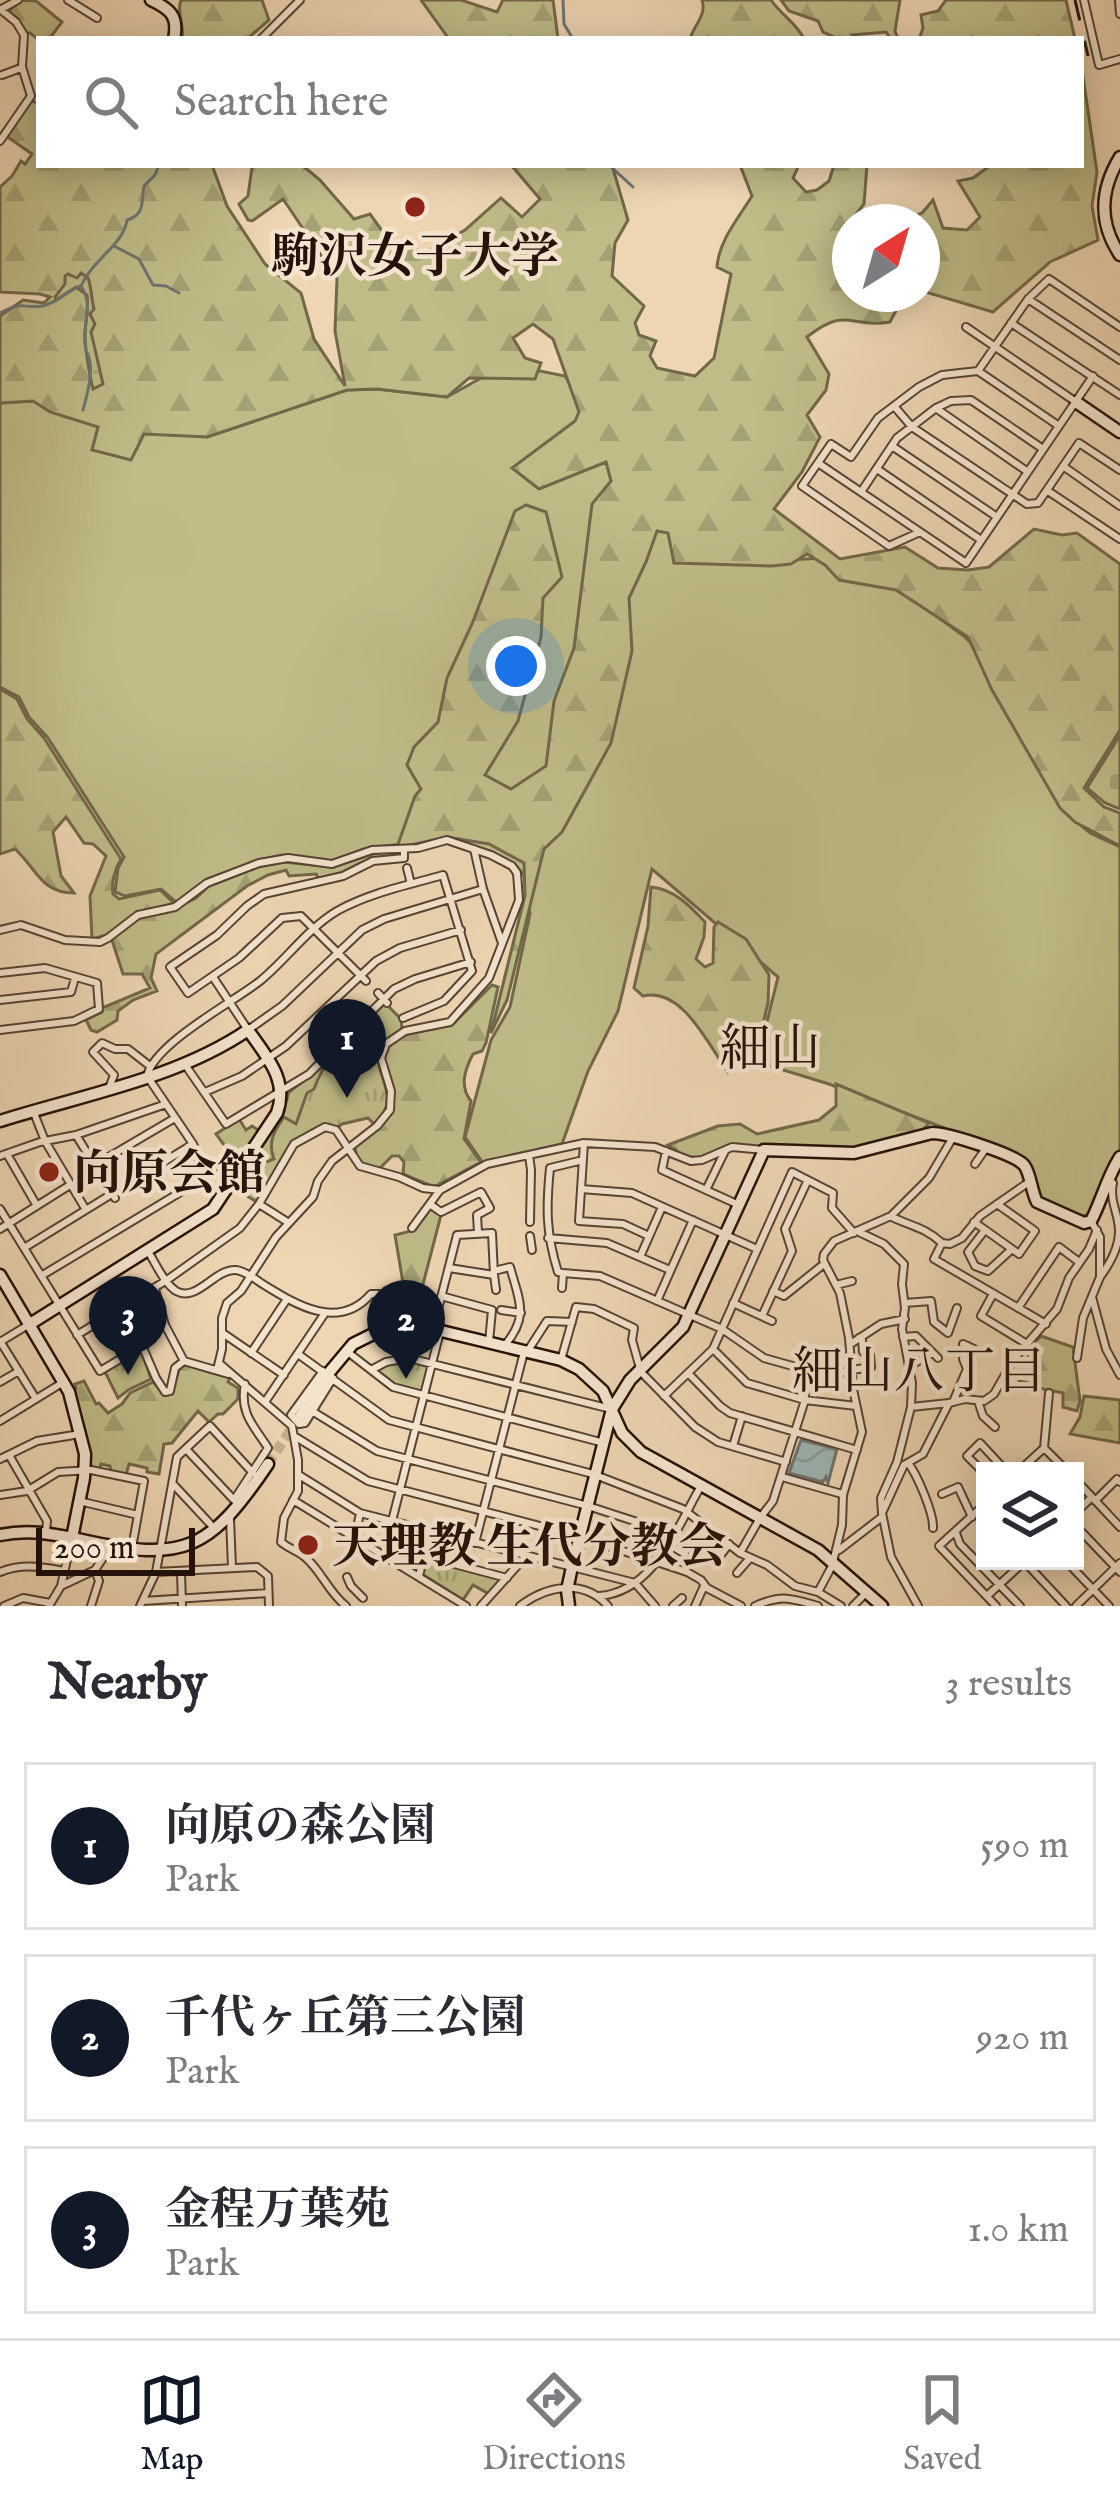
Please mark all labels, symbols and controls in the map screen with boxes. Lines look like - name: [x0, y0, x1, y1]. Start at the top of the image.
- search box: [36, 36, 1084, 168]
- icon: search: [78, 69, 144, 135]
- text: Search here: [174, 74, 388, 131]
- marker: 駒沢女子大学: [402, 194, 428, 220]
- north arrow: [832, 204, 940, 312]
- place label: 駒沢女子大学: [271, 229, 559, 289]
- your location: [486, 636, 546, 696]
- pin: 1: [308, 999, 386, 1098]
- district label: 細山: [719, 1019, 821, 1084]
- place label: 向原会館: [73, 1146, 265, 1206]
- marker: 向原会館: [36, 1159, 62, 1185]
- pin: 3: [89, 1276, 167, 1375]
- pin: 2: [367, 1280, 445, 1379]
- district label: 細山八丁目: [791, 1342, 1047, 1407]
- map controls: [976, 1462, 1084, 1570]
- button: layers: [976, 1462, 1084, 1570]
- place label: 天理教 生代分教会: [332, 1519, 726, 1579]
- scale bar: [36, 1522, 195, 1575]
- text: 200 m: [54, 1528, 135, 1570]
- marker: 天理教 生代分教会: [295, 1532, 321, 1558]
- text: Nearby: [48, 1652, 207, 1717]
- text: 3 results: [945, 1660, 1072, 1709]
- text: 向原の森公園: [165, 1799, 435, 1856]
- text: 1: [83, 1822, 97, 1871]
- text: 590 m: [980, 1822, 1069, 1871]
- text: Park: [165, 1856, 239, 1905]
- text: 千代ヶ丘第三公園: [165, 1991, 525, 2048]
- text: 2: [81, 2014, 99, 2063]
- text: 920 m: [976, 2014, 1069, 2063]
- text: Park: [165, 2048, 239, 2097]
- text: 金程万葉苑: [165, 2183, 390, 2240]
- text: 3: [83, 2206, 97, 2255]
- text: 1.0 km: [967, 2206, 1069, 2255]
- text: Park: [165, 2240, 239, 2289]
- tab: Map: [139, 2367, 205, 2481]
- tab: Directions: [482, 2367, 626, 2481]
- tab: Saved: [903, 2367, 981, 2481]

